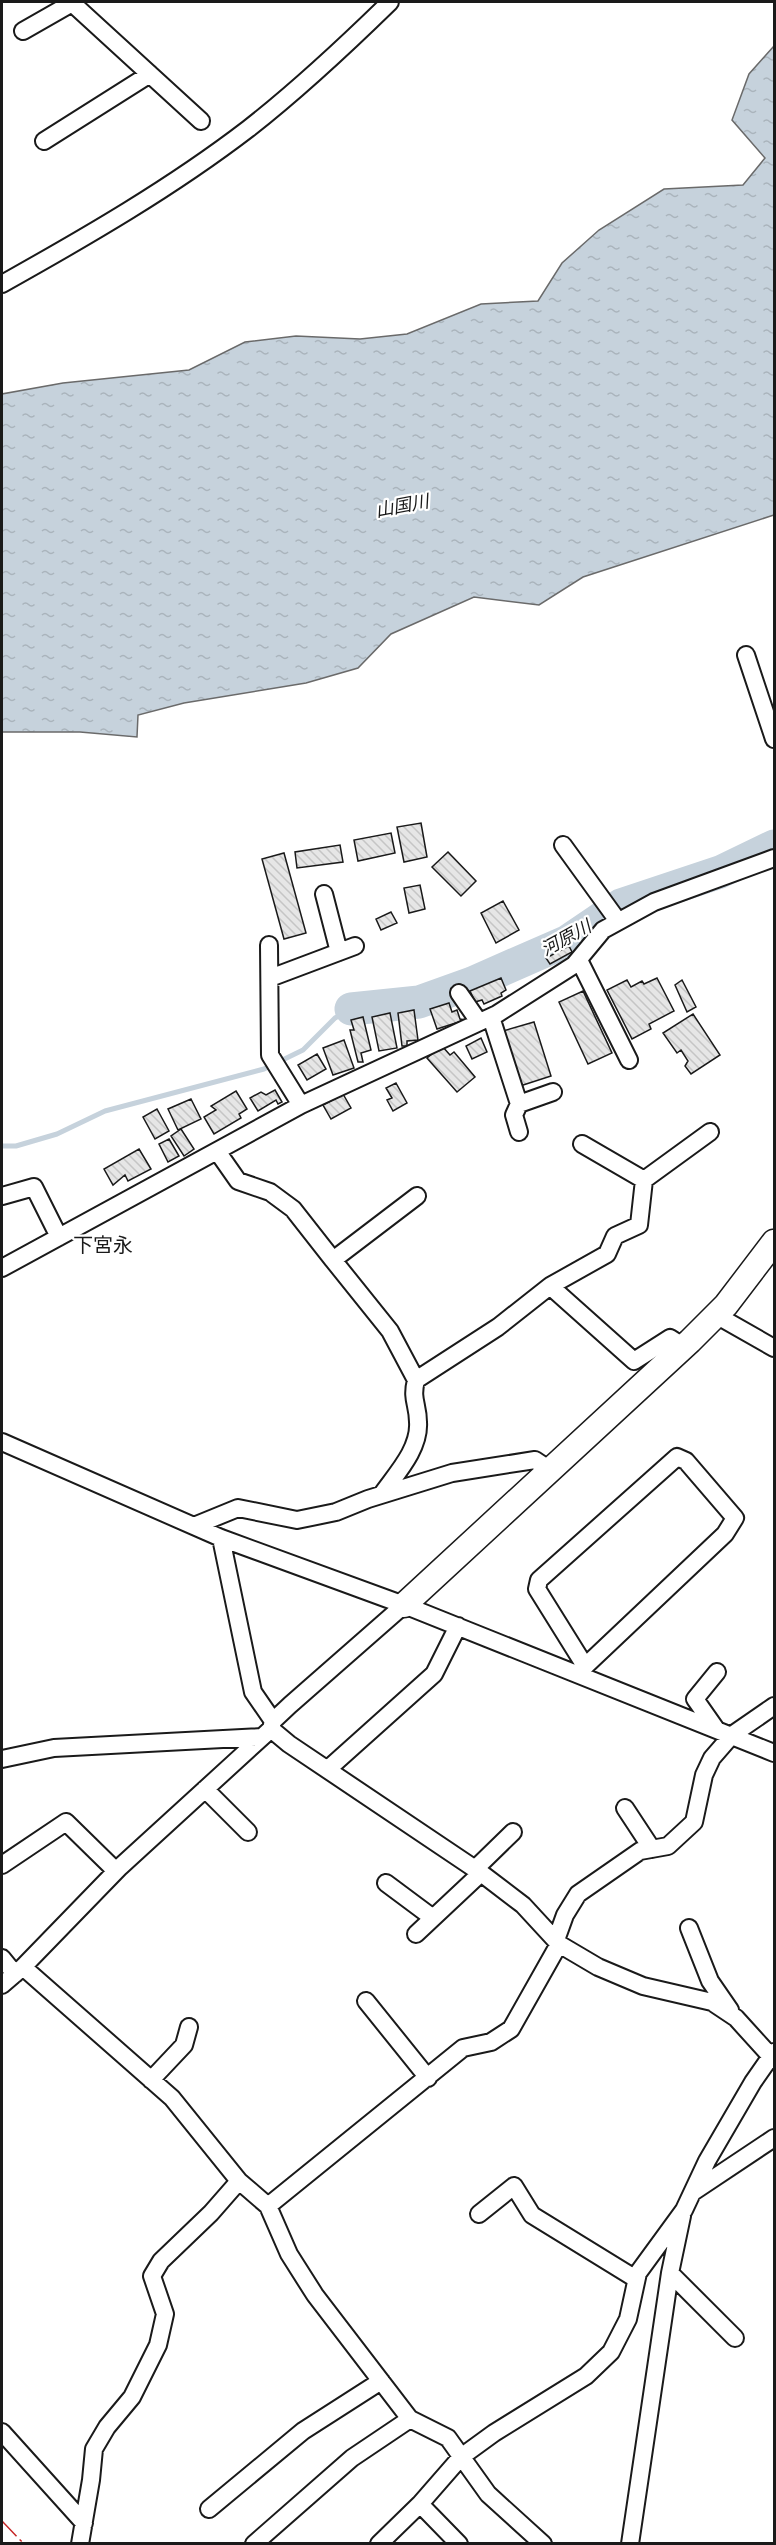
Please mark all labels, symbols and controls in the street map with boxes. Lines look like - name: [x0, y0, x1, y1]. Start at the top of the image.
- water label: 山国川: [374, 491, 433, 522]
- water label: 河原川: [538, 915, 597, 961]
- district label: 下宮永: [73, 1234, 133, 1258]

